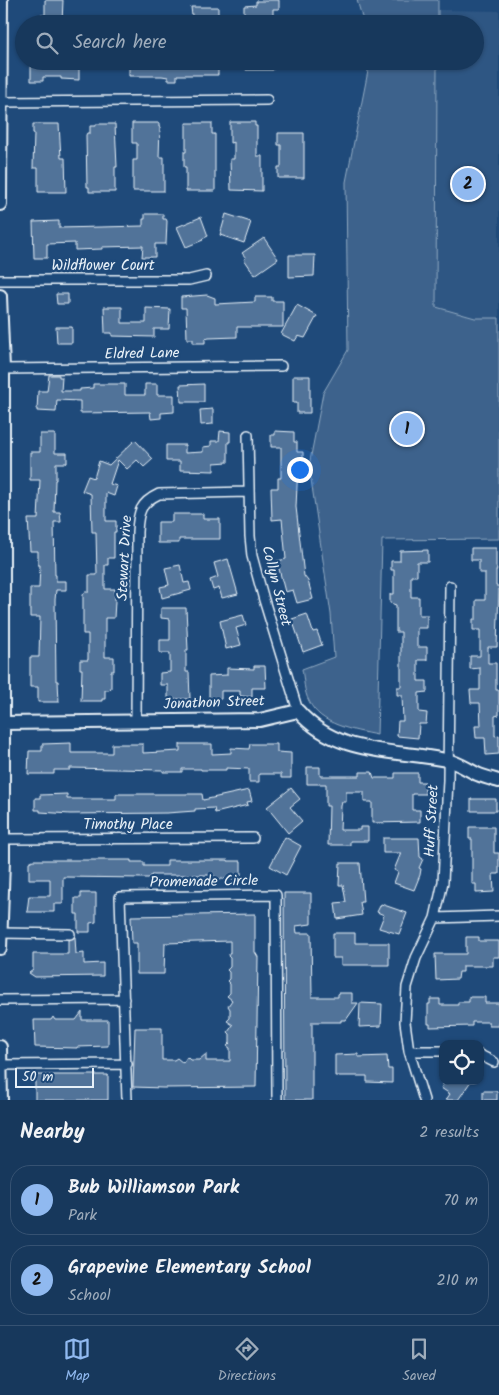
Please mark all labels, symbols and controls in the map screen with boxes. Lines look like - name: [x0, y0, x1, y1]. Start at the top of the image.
- search box: [15, 15, 484, 70]
- text: Search here: [73, 28, 167, 58]
- icon: search: [33, 29, 61, 57]
- pin: 2: [452, 165, 484, 203]
- street label: Wildflower Court: [52, 254, 155, 278]
- street label: Eldred Lane: [104, 341, 180, 367]
- pin: 1: [391, 410, 423, 448]
- your location: [287, 457, 313, 483]
- street label: Stewart Drive: [111, 514, 139, 601]
- street label: Collyn Street: [254, 543, 298, 629]
- street label: Jonathon Street: [163, 689, 265, 717]
- street label: Huff Street: [418, 784, 446, 858]
- street label: Timothy Place: [83, 813, 173, 837]
- street label: Promenade Circle: [150, 869, 259, 895]
- map controls: [439, 1040, 484, 1085]
- button: locate: [439, 1040, 484, 1085]
- scale bar: [15, 1065, 94, 1088]
- text: 50 m: [22, 1066, 53, 1088]
- text: Nearby: [20, 1116, 85, 1149]
- text: 2 results: [419, 1120, 479, 1145]
- text: Bub Williamson Park: [68, 1173, 239, 1203]
- text: 1: [35, 1188, 39, 1213]
- text: 70 m: [443, 1188, 478, 1213]
- text: Park: [68, 1203, 97, 1228]
- text: Grapevine Elementary School: [68, 1253, 311, 1283]
- text: 2: [32, 1268, 42, 1293]
- text: 210 m: [437, 1268, 478, 1293]
- text: School: [68, 1283, 111, 1308]
- tab: Map: [63, 1335, 91, 1387]
- tab: Directions: [218, 1335, 276, 1387]
- tab: Saved: [402, 1335, 436, 1387]

